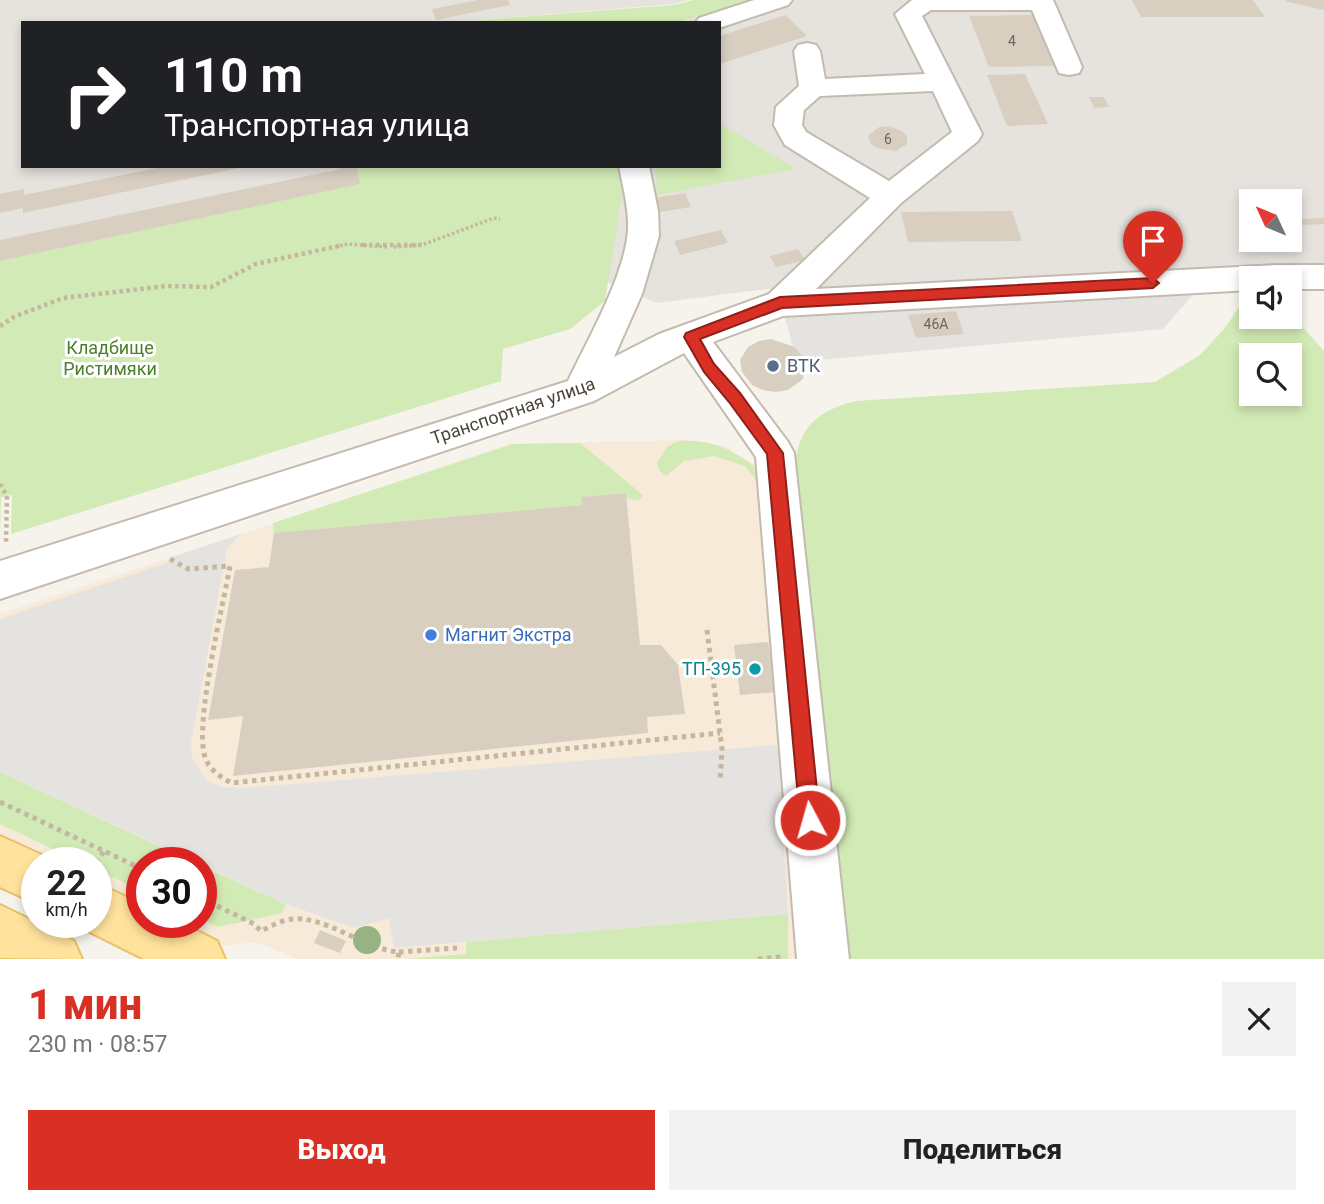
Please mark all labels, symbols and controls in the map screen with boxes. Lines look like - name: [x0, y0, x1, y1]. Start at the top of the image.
- house number: 4: [1008, 33, 1016, 49]
- text: 110 m: [164, 47, 303, 104]
- icon: right: [49, 49, 140, 140]
- text: Транспортная улица: [164, 106, 470, 144]
- house number: 6: [884, 131, 892, 147]
- north arrow: [1239, 189, 1302, 252]
- map controls: [1239, 189, 1302, 406]
- pin: [1123, 211, 1183, 283]
- icon: arrive: [1134, 222, 1172, 260]
- button: sound: [1239, 266, 1302, 329]
- house number: 46А: [924, 316, 948, 332]
- park label: Кладбище Ристимяки: [63, 337, 157, 379]
- button: search: [1239, 343, 1302, 406]
- place label: ВТК: [787, 355, 821, 376]
- marker: ВТК: [765, 358, 781, 374]
- street label: Транспортная улица: [428, 373, 598, 448]
- place label: Магнит Экстра: [445, 624, 572, 645]
- marker: Магнит Экстра: [423, 627, 439, 643]
- place label: ТП-395: [682, 658, 741, 679]
- marker: ТП-395: [747, 661, 763, 677]
- position arrow: [773, 783, 847, 857]
- speed limit sign: 30: [126, 847, 217, 938]
- text: 22: [46, 863, 87, 904]
- text: km/h: [45, 899, 88, 920]
- text: 1 мин: [28, 980, 142, 1029]
- button: close: [1222, 982, 1296, 1056]
- text: 230 m · 08:57: [28, 1031, 167, 1058]
- button: Выход: [28, 1110, 655, 1190]
- button: Поделиться: [669, 1110, 1296, 1190]

